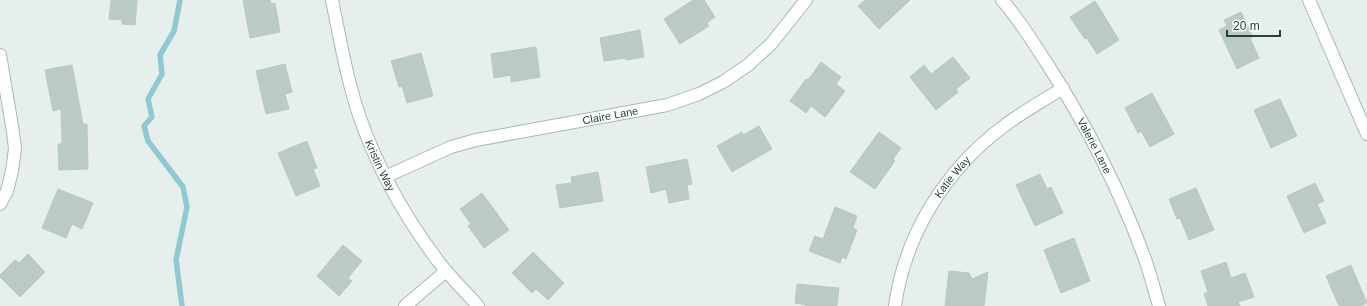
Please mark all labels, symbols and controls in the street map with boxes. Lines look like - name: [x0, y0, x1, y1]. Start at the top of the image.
- scale bar: [1227, 12, 1280, 38]
- text: 20 m: [1233, 19, 1260, 33]
- street label: Claire Lane: [582, 104, 639, 126]
- street label: Valerie Lane: [1075, 116, 1114, 176]
- street label: Kristin Way: [363, 138, 398, 194]
- street label: Katie Way: [932, 153, 973, 200]

